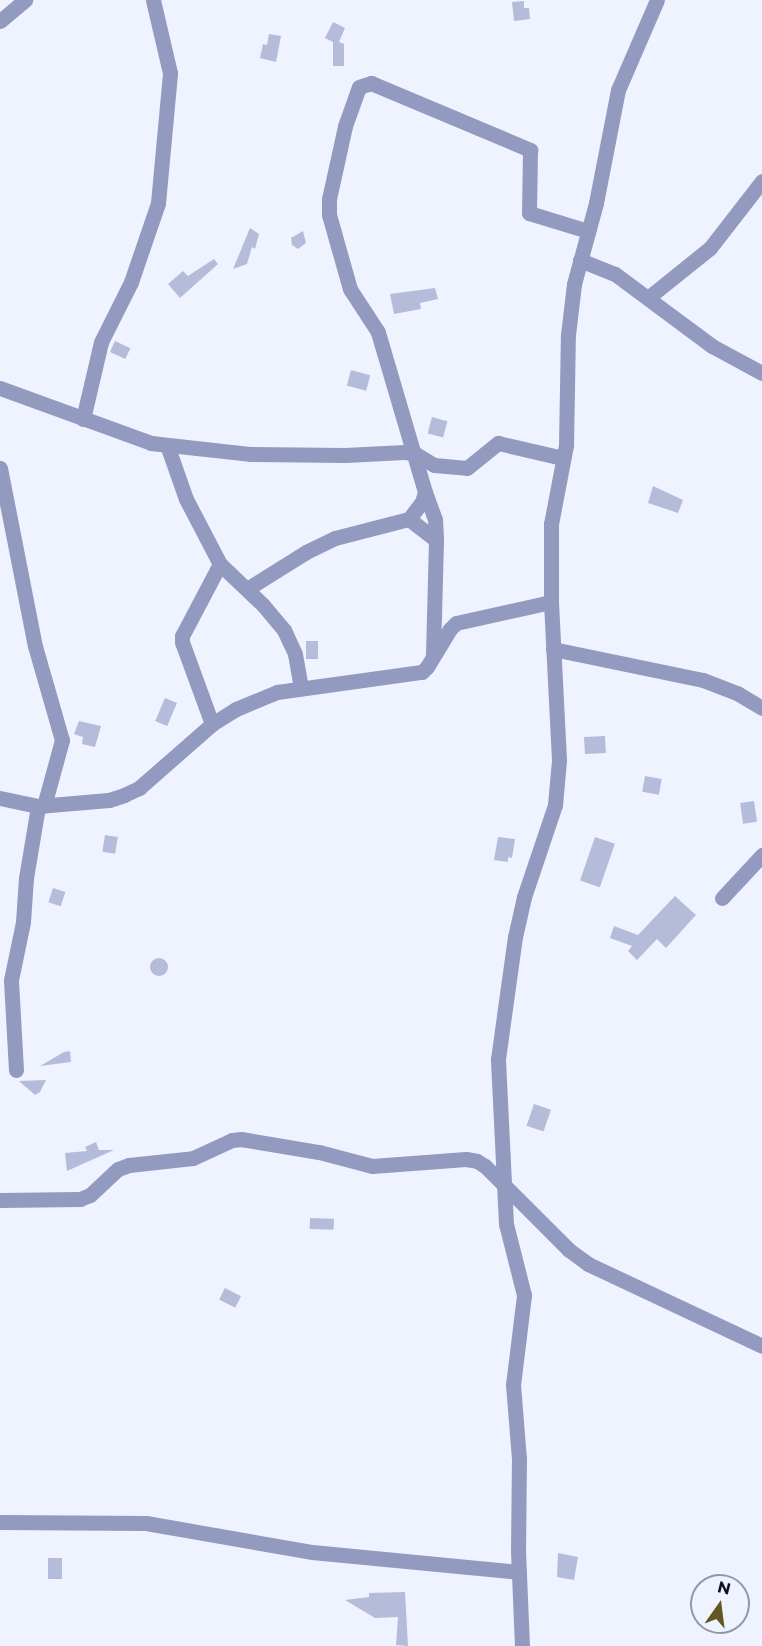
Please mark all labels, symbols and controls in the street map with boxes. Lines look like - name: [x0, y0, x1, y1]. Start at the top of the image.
- north arrow: [690, 1574, 750, 1634]
- text: N: [715, 1577, 733, 1599]

